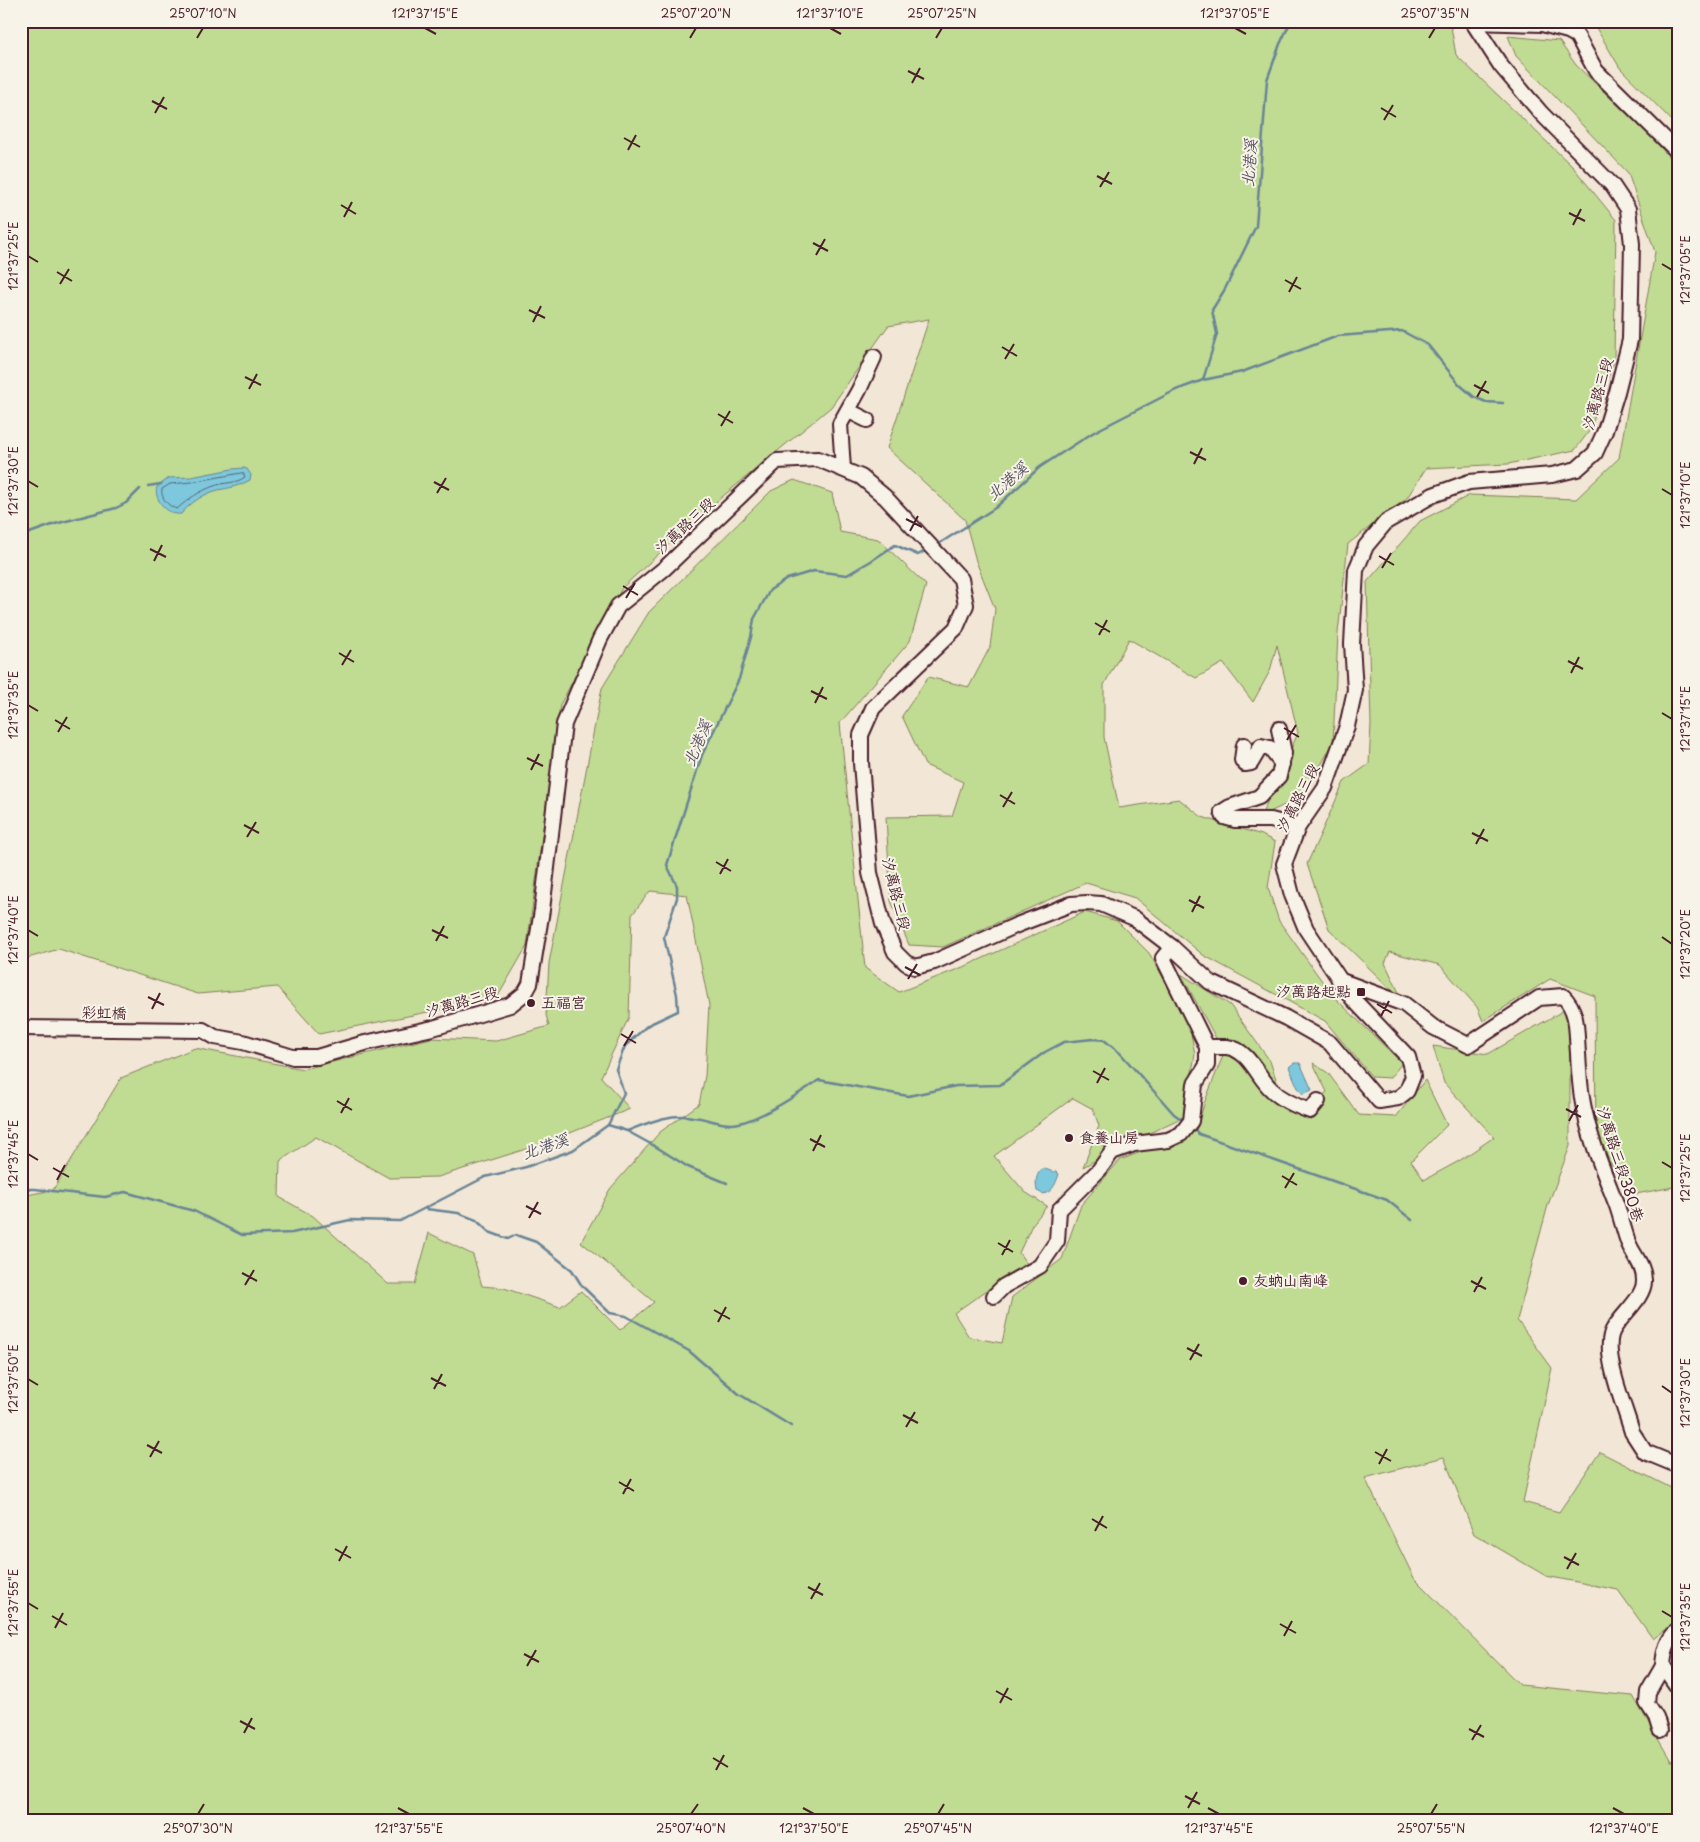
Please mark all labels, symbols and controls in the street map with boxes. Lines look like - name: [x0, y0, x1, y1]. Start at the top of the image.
- text: 25°07'10"N: [169, 4, 237, 22]
- text: 121°37'15"E: [392, 4, 458, 22]
- text: 25°07'20"N: [661, 4, 731, 22]
- text: 121°37'10"E: [796, 4, 864, 22]
- text: 25°07'25"N: [907, 4, 977, 22]
- text: 121°37'05"E: [1200, 4, 1270, 22]
- text: 25°07'35"N: [1401, 4, 1469, 22]
- water label: 北港溪: [1234, 137, 1262, 188]
- text: 121°37'25"E: [4, 221, 22, 291]
- text: 121°37'05"E: [1676, 235, 1694, 305]
- street label: 汐萬路三段: [1575, 354, 1618, 433]
- text: 121°37'30"E: [4, 446, 22, 516]
- water label: 北港溪: [980, 455, 1033, 505]
- text: 121°37'10"E: [1676, 461, 1694, 529]
- street label: 汐萬路三段: [649, 491, 719, 559]
- text: 121°37'35"E: [4, 671, 22, 739]
- text: 121°37'15"E: [1676, 686, 1694, 752]
- water label: 北港溪: [676, 715, 717, 769]
- street label: 汐萬路三段: [1269, 759, 1324, 836]
- street label: 汐萬路三段: [877, 854, 918, 933]
- text: 121°37'40"E: [4, 895, 22, 965]
- text: 121°37'20"E: [1676, 909, 1694, 979]
- street label: 汐萬路三段: [422, 979, 501, 1022]
- place label: 汐萬路起點: [1276, 979, 1351, 1002]
- marker: 汐萬路起點: [1355, 986, 1367, 998]
- place label: 五福宮: [541, 990, 586, 1013]
- marker: 五福宮: [525, 997, 537, 1009]
- street label: 彩虹橋: [81, 1000, 127, 1023]
- street label: 汐萬路三段380巷: [1592, 1103, 1651, 1224]
- text: 121°37'45"E: [4, 1120, 22, 1188]
- place label: 食養山房: [1079, 1125, 1139, 1148]
- water label: 北港溪: [518, 1126, 572, 1164]
- marker: 食養山房: [1063, 1132, 1075, 1144]
- text: 121°37'25"E: [1676, 1133, 1694, 1203]
- place label: 友蚋山南峰: [1253, 1268, 1328, 1291]
- marker: 友蚋山南峰: [1237, 1275, 1249, 1287]
- text: 121°37'50"E: [4, 1344, 22, 1414]
- text: 121°37'30"E: [1676, 1358, 1694, 1428]
- text: 121°37'55"E: [4, 1569, 22, 1637]
- text: 121°37'35"E: [1676, 1583, 1694, 1651]
- text: 25°07'30"N: [163, 1819, 233, 1837]
- text: 121°37'55"E: [375, 1819, 443, 1837]
- text: 25°07'40"N: [656, 1819, 726, 1837]
- text: 121°37'50"E: [779, 1819, 849, 1837]
- text: 25°07'45"N: [904, 1819, 972, 1837]
- text: 121°37'45"E: [1185, 1819, 1253, 1837]
- text: 25°07'55"N: [1397, 1819, 1465, 1837]
- text: 121°37'40"E: [1589, 1819, 1659, 1837]

